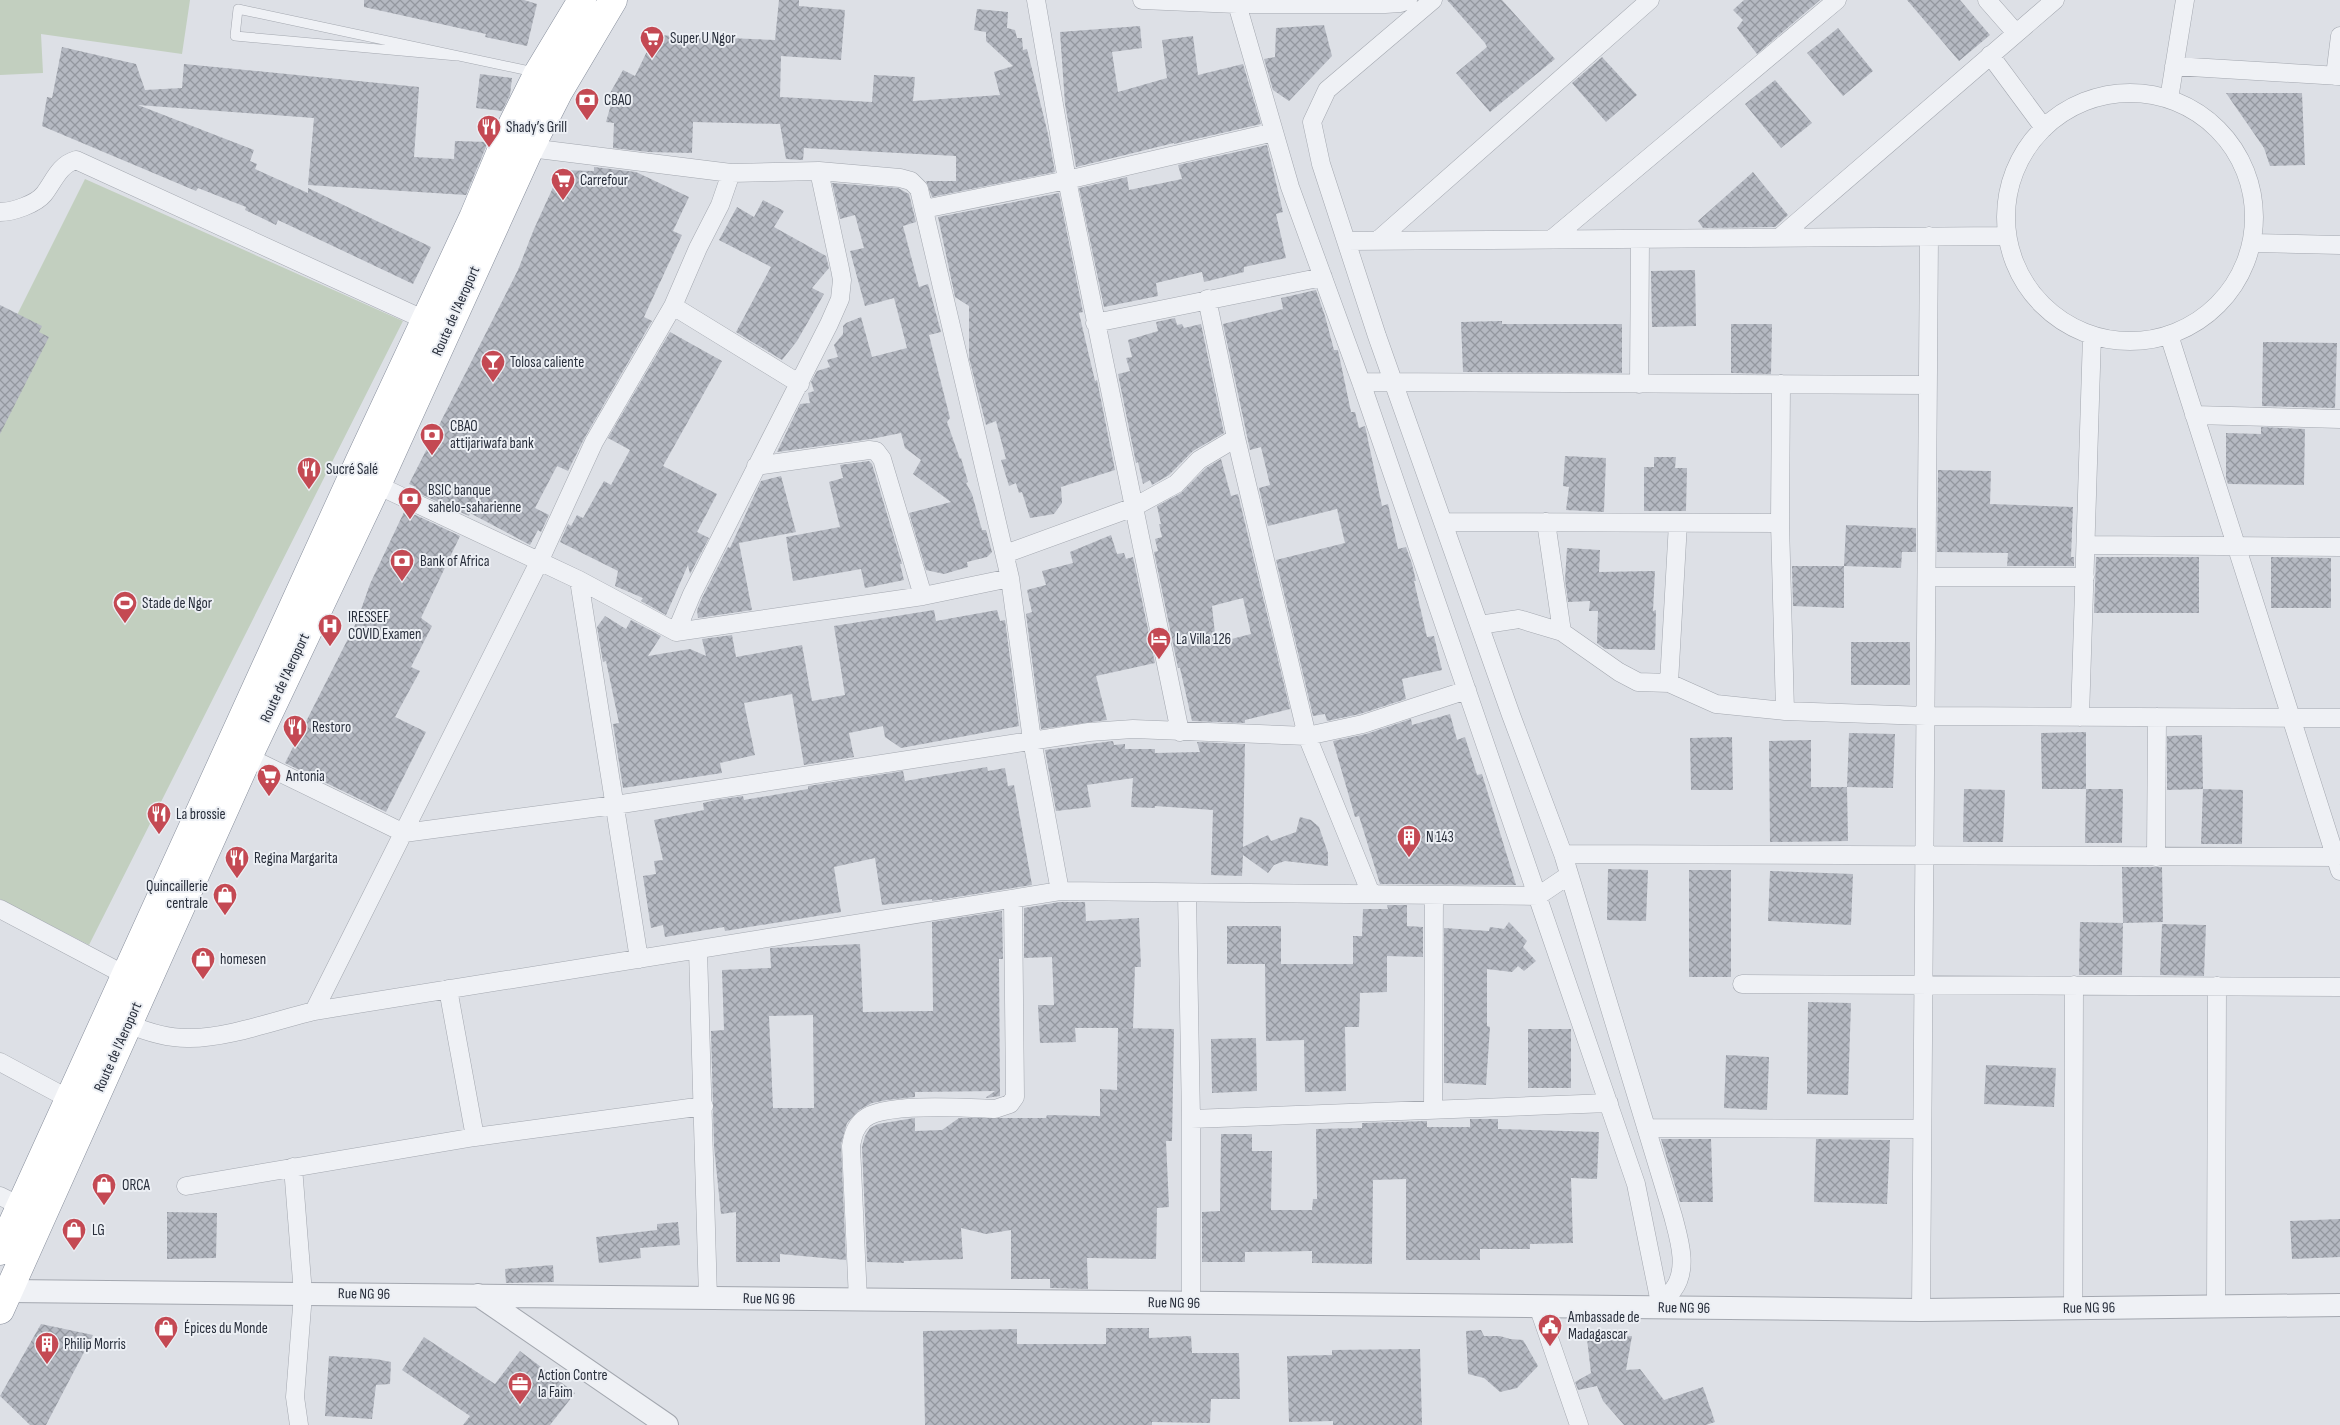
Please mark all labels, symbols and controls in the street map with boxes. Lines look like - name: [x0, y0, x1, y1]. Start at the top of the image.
- supermarket icon: Super U Ngor: [639, 25, 665, 59]
- place label: Super U Ngor: [670, 29, 736, 48]
- bank icon: CBAO: [574, 87, 600, 121]
- place label: CBAO: [604, 91, 632, 110]
- restaurant icon: Shady’s Grill: [476, 114, 502, 148]
- place label: Shady’s Grill: [506, 118, 567, 137]
- supermarket icon: Carrefour: [550, 167, 576, 201]
- place label: Carrefour: [580, 171, 629, 190]
- street label: Route de l'Aeroport: [428, 263, 484, 359]
- bar icon: Tolosa caliente: [480, 349, 506, 383]
- place label: Tolosa caliente: [510, 353, 584, 372]
- place label: CBAO attijariwafa bank: [450, 417, 534, 453]
- bank icon: CBAO attijariwafa bank: [419, 422, 445, 456]
- restaurant icon: Sucré Salé: [296, 456, 322, 490]
- place label: Sucré Salé: [326, 460, 378, 479]
- place label: BSIC banque sahelo-saharienne: [428, 481, 521, 517]
- bank icon: BSIC banque sahelo-saharienne: [397, 486, 423, 520]
- bank icon: Bank of Africa: [389, 548, 415, 582]
- place label: Bank of Africa: [420, 552, 490, 571]
- sports icon: Stade de Ngor: [112, 590, 138, 624]
- place label: Stade de Ngor: [142, 594, 213, 613]
- place label: IRESSEF COVID Examen: [348, 608, 422, 644]
- hospital icon: IRESSEF COVID Examen: [317, 613, 343, 647]
- hotel icon: La Villa 126: [1146, 626, 1172, 660]
- street label: Route de l'Aeroport: [256, 630, 314, 726]
- place label: La Villa 126: [1176, 630, 1231, 649]
- restaurant icon: Restoro: [282, 714, 308, 748]
- place label: Restoro: [312, 718, 351, 737]
- supermarket icon: Antonia: [256, 763, 282, 797]
- place label: Antonia: [285, 767, 325, 786]
- restaurant icon: La brossie: [146, 801, 172, 835]
- place label: La brossie: [176, 805, 226, 824]
- building icon: N 143: [1396, 824, 1422, 858]
- place label: N 143: [1426, 828, 1454, 847]
- restaurant icon: Regina Margarita: [224, 845, 250, 879]
- place label: Regina Margarita: [254, 849, 338, 868]
- place label: Quincaillerie centrale: [146, 877, 208, 913]
- shop icon: Quincaillerie centrale: [212, 882, 238, 916]
- shop icon: homesen: [190, 946, 216, 980]
- place label: homesen: [220, 950, 266, 969]
- street label: Route de l'Aeroport: [90, 999, 146, 1095]
- shop icon: ORCA: [91, 1172, 117, 1206]
- place label: ORCA: [122, 1176, 151, 1195]
- shop icon: LG: [61, 1217, 87, 1251]
- place label: LG: [92, 1221, 105, 1240]
- street label: Rue NG 96: [338, 1284, 390, 1304]
- street label: Rue NG 96: [743, 1289, 795, 1309]
- street label: Rue NG 96: [1148, 1293, 1200, 1313]
- street label: Rue NG 96: [1658, 1298, 1710, 1318]
- street label: Rue NG 96: [2063, 1298, 2115, 1318]
- place label: Ambassade de Madagascar: [1567, 1308, 1640, 1344]
- public building icon: Ambassade de Madagascar: [1537, 1313, 1563, 1347]
- shop icon: Épices du Monde: [153, 1315, 179, 1349]
- place label: Épices du Monde: [184, 1319, 268, 1338]
- building icon: Philip Morris: [34, 1331, 60, 1365]
- place label: Philip Morris: [64, 1335, 126, 1354]
- place label: Action Contre la Faim: [537, 1366, 608, 1402]
- office icon: Action Contre la Faim: [507, 1371, 533, 1405]

